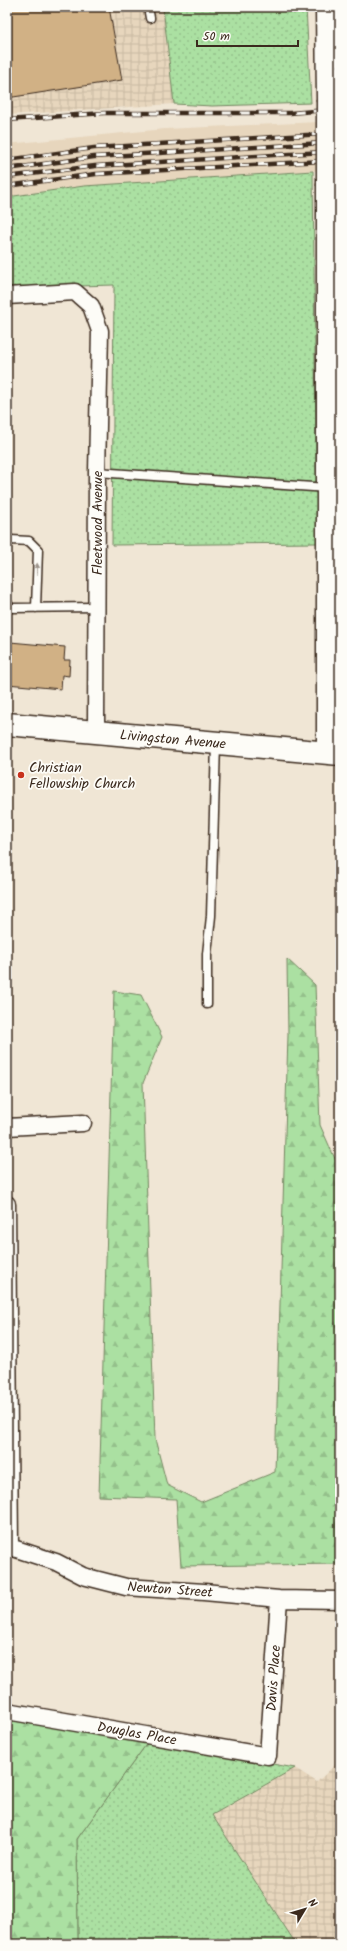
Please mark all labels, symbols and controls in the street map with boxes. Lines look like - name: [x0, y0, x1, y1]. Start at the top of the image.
- scale bar: [197, 22, 298, 48]
- text: 50 m: [203, 27, 230, 46]
- street label: Fleetwood Avenue: [87, 470, 109, 575]
- one-way arrow: [34, 562, 40, 575]
- street label: Livingston Avenue: [119, 724, 228, 756]
- place label: Christian Fellowship Church: [29, 757, 135, 795]
- marker: Christian Fellowship Church: [16, 770, 26, 780]
- street label: Newton Street: [126, 1576, 214, 1604]
- street label: Davis Place: [261, 1643, 287, 1712]
- street label: Douglas Place: [95, 1716, 179, 1752]
- north arrow: [285, 1889, 325, 1929]
- text: N: [303, 1895, 321, 1912]

